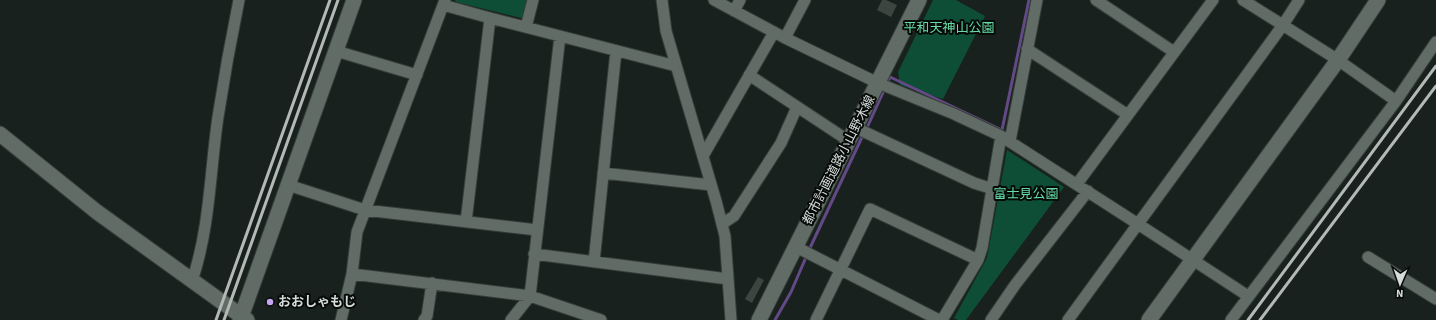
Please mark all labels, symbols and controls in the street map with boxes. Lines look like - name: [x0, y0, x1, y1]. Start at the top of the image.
- park label: 平和天神山公園: [903, 19, 995, 37]
- street label: 都市計画道路小山野木線: [799, 92, 879, 228]
- park label: 富士見公園: [993, 185, 1059, 203]
- north arrow: [1380, 264, 1420, 304]
- text: N: [1396, 286, 1404, 301]
- place label: おおしゃもじ: [278, 293, 356, 311]
- marker: おおしゃもじ: [265, 297, 275, 307]

